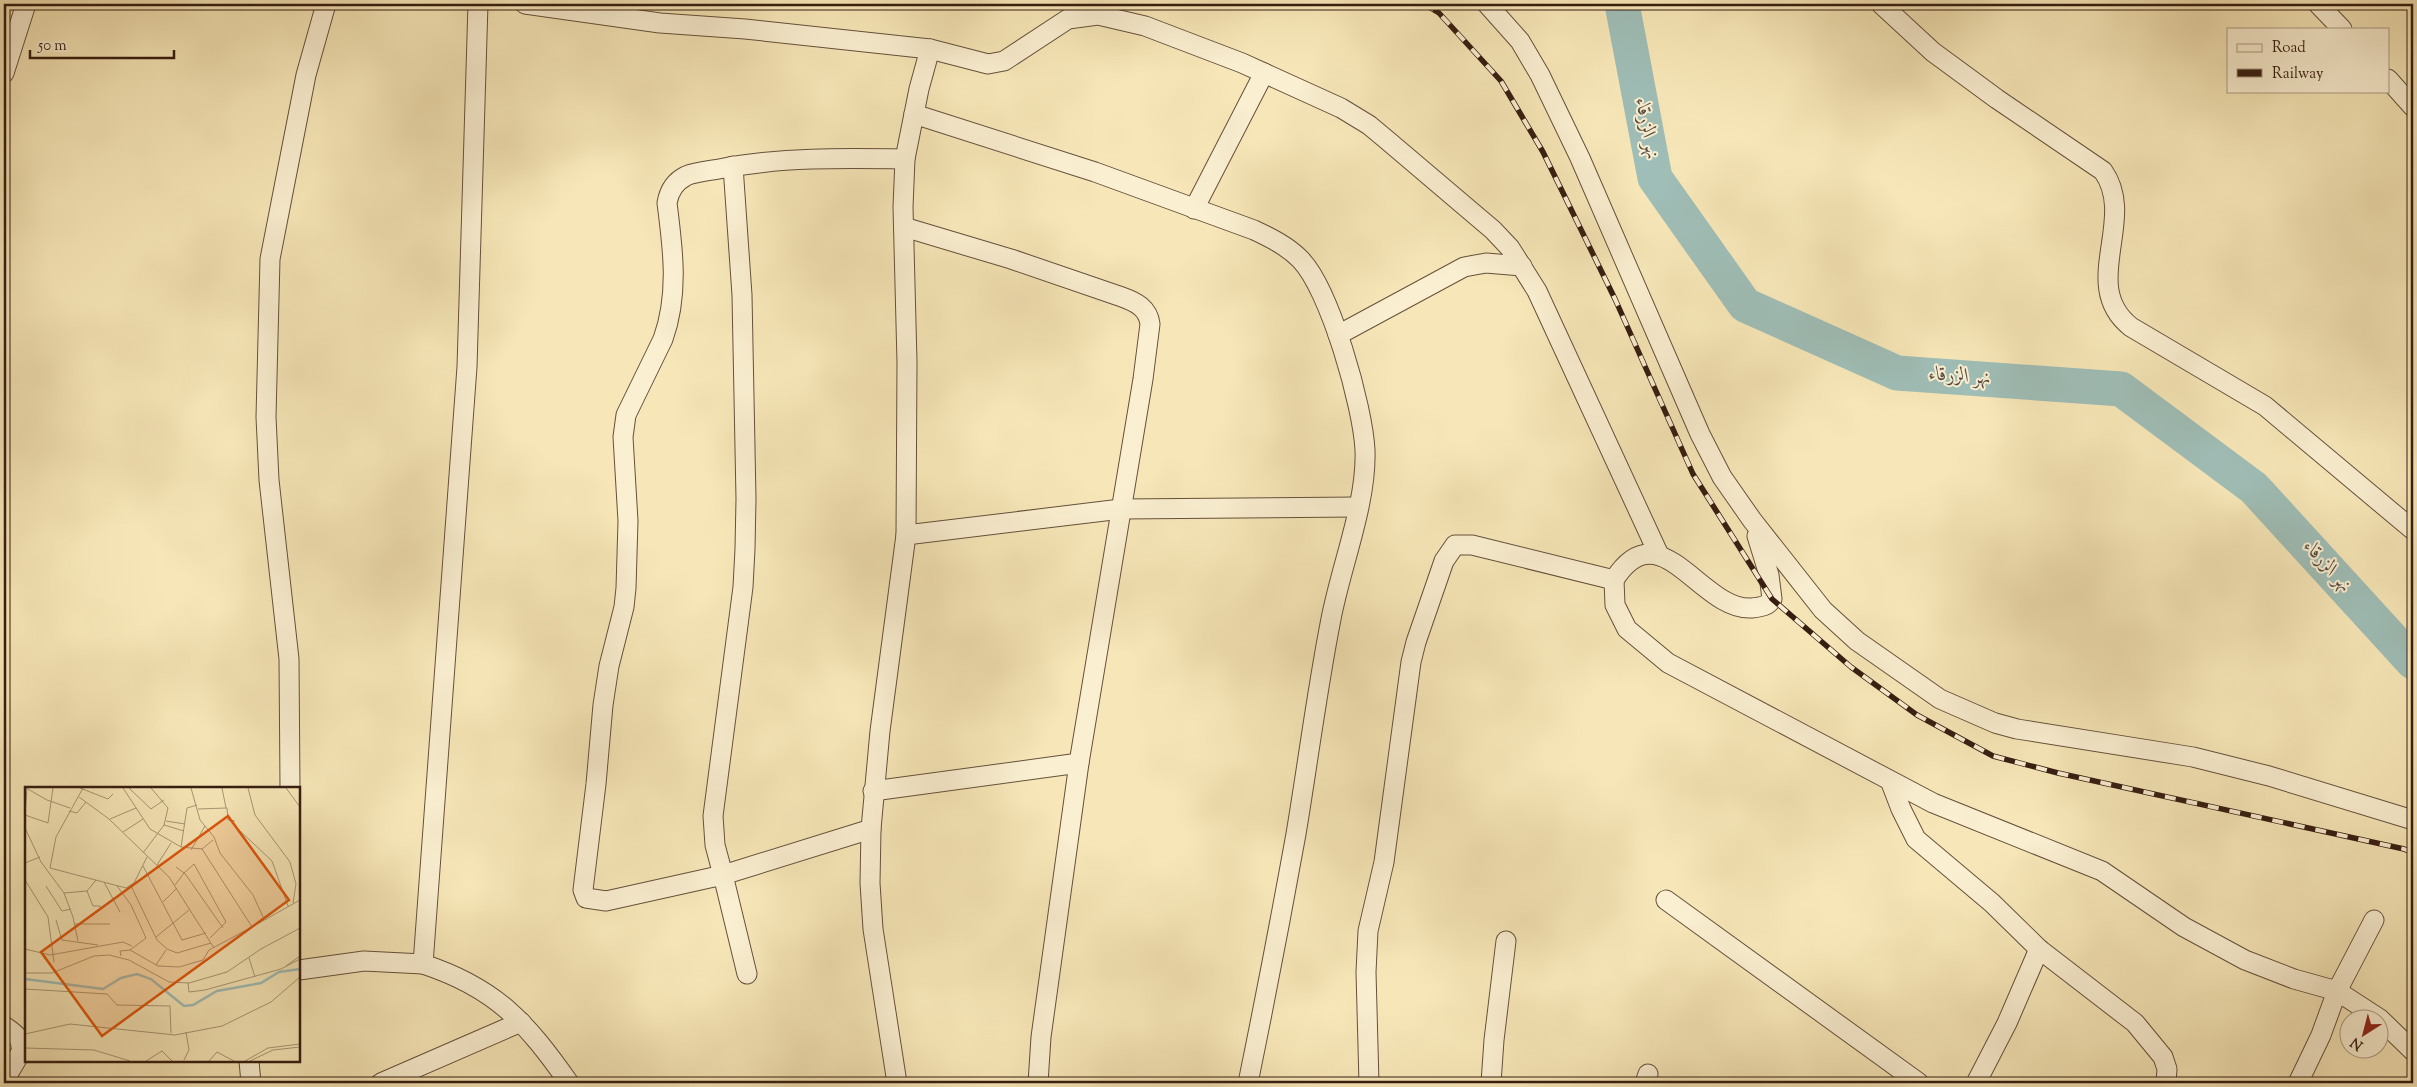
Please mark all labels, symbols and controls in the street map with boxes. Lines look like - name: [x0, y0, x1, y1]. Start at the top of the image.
- scale bar: [30, 28, 174, 60]
- legend: [2227, 28, 2390, 92]
- text: 50 m: [37, 36, 67, 57]
- text: Road: [2272, 38, 2306, 59]
- text: Railway: [2272, 64, 2324, 85]
- water label: نهر الزرقاء: [1626, 96, 1666, 162]
- water label: نهر الزرقاء: [1928, 360, 1992, 394]
- water label: نهر الزرقاء: [2295, 534, 2359, 600]
- inset map: [25, 787, 300, 1062]
- north arrow: [2340, 1010, 2390, 1060]
- text: N: [2347, 1032, 2368, 1054]

